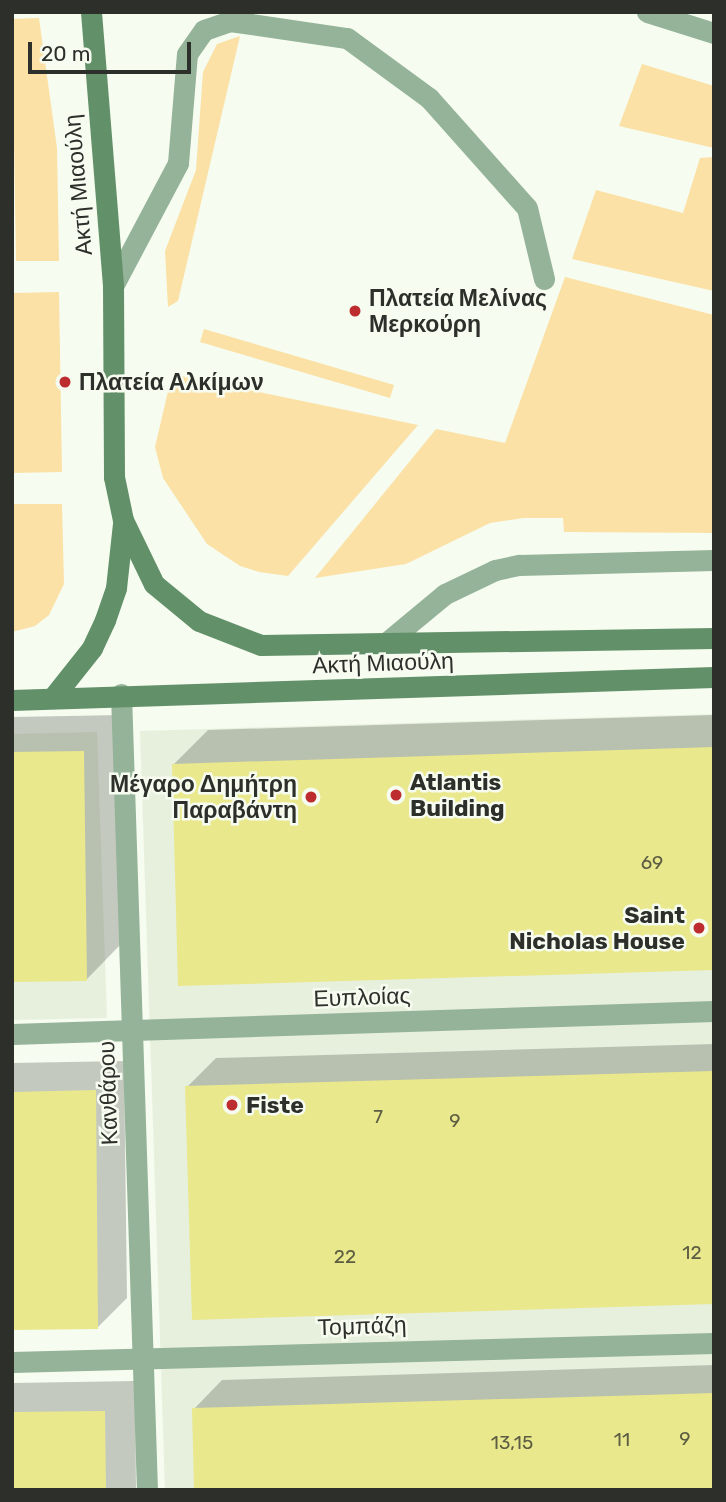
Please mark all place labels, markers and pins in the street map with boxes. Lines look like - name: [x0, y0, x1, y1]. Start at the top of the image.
- place label: Πλατεία Μελίνας Μερκούρη: [369, 284, 547, 338]
- marker: Πλατεία Μελίνας Μερκούρη: [347, 303, 363, 319]
- place label: Πλατεία Αλκίμων: [79, 368, 264, 396]
- marker: Πλατεία Αλκίμων: [57, 374, 73, 390]
- place label: Atlantis Building: [410, 768, 505, 822]
- place label: Μέγαρο Δημήτρη Παραβάντη: [110, 770, 297, 824]
- marker: Atlantis Building: [388, 787, 404, 803]
- marker: Μέγαρο Δημήτρη Παραβάντη: [303, 789, 319, 805]
- place label: Saint Nicholas House: [509, 901, 685, 955]
- marker: Saint Nicholas House: [691, 920, 707, 936]
- place label: Fiste: [246, 1091, 304, 1119]
- marker: Fiste: [224, 1097, 240, 1113]

